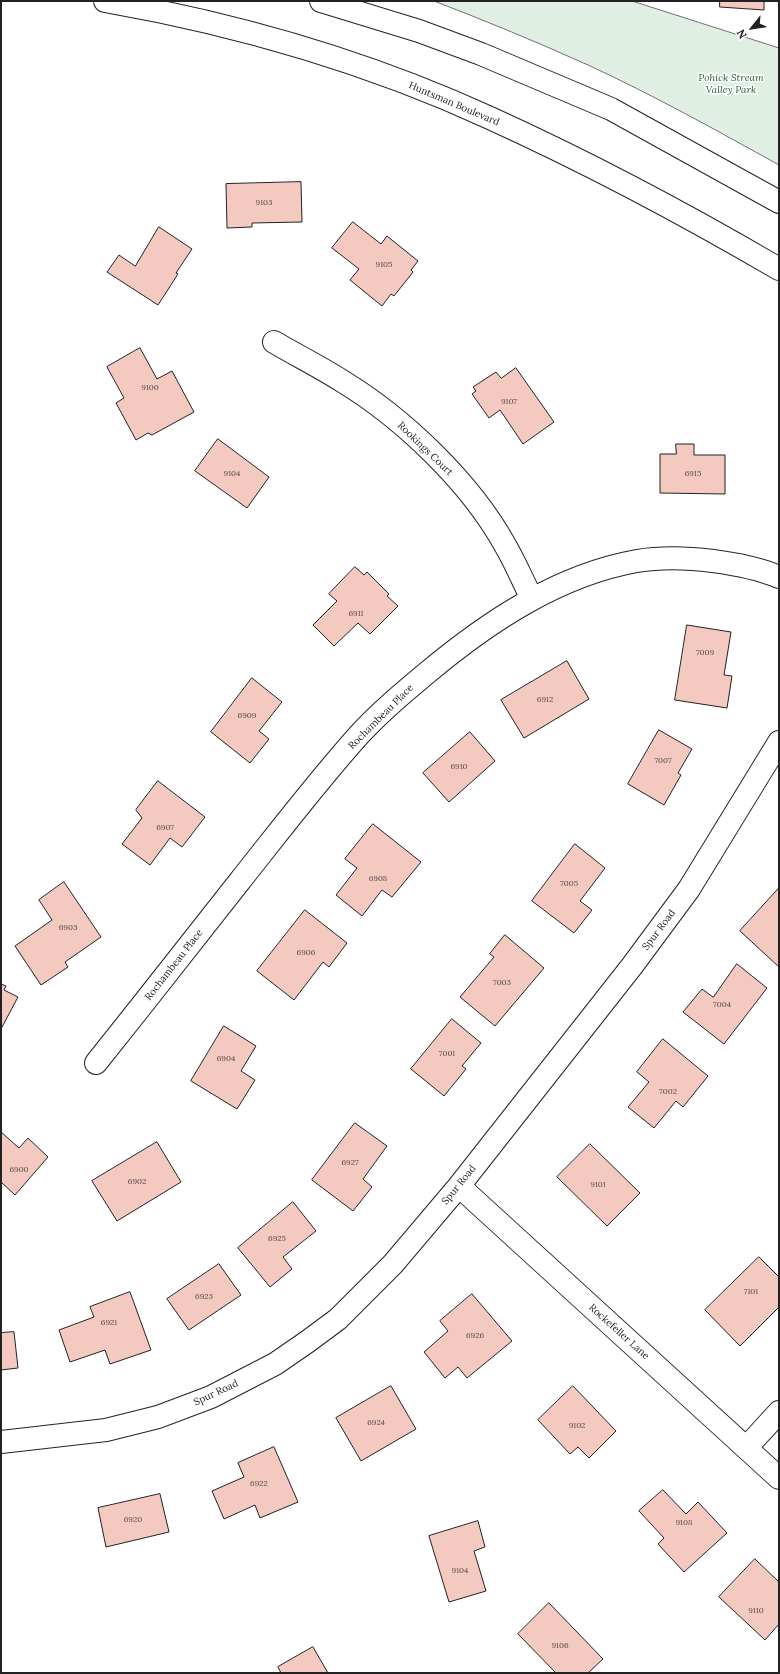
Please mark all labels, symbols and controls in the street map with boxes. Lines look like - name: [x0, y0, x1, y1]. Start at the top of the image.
- north arrow: [732, 8, 772, 48]
- text: N: [733, 27, 750, 41]
- park label: Pohick Stream Valley Park: [698, 72, 764, 96]
- street label: Huntsman Boulevard: [407, 79, 501, 129]
- house number: 9103: [256, 198, 272, 208]
- house number: 9105: [376, 260, 392, 270]
- house number: 9100: [141, 383, 159, 393]
- house number: 9107: [501, 397, 517, 407]
- street label: Rookings Court: [395, 420, 455, 478]
- house number: 9104: [224, 469, 240, 479]
- house number: 6915: [685, 469, 701, 479]
- house number: 6911: [348, 609, 364, 619]
- house number: 7009: [696, 648, 714, 658]
- street label: Rochambeau Place: [346, 682, 416, 752]
- house number: 6912: [537, 695, 553, 705]
- house number: 6909: [238, 711, 256, 721]
- house number: 7007: [654, 756, 672, 766]
- house number: 6910: [450, 762, 468, 772]
- house number: 6907: [156, 823, 174, 833]
- house number: 6908: [369, 874, 387, 884]
- house number: 7005: [560, 879, 578, 889]
- street label: Spur Road: [640, 907, 678, 953]
- house number: 6903: [59, 923, 77, 933]
- street label: Rochambeau Place: [143, 927, 205, 1003]
- house number: 6906: [297, 948, 315, 958]
- house number: 7003: [493, 978, 511, 988]
- house number: 7004: [713, 1000, 731, 1010]
- house number: 7001: [439, 1049, 455, 1059]
- house number: 6904: [217, 1054, 235, 1064]
- house number: 7002: [659, 1087, 677, 1097]
- house number: 6927: [341, 1158, 359, 1168]
- street label: Spur Road: [439, 1163, 479, 1207]
- house number: 6900: [9, 1165, 29, 1175]
- house number: 6902: [128, 1177, 146, 1187]
- house number: 9101: [590, 1180, 606, 1190]
- house number: 6925: [268, 1234, 286, 1244]
- house number: 7101: [744, 1287, 758, 1297]
- house number: 6923: [195, 1292, 213, 1302]
- street label: Rockefeller Lane: [586, 1302, 652, 1362]
- house number: 6921: [101, 1318, 117, 1328]
- house number: 6926: [466, 1331, 484, 1341]
- street label: Spur Road: [192, 1377, 240, 1409]
- house number: 6924: [367, 1418, 385, 1428]
- house number: 9102: [569, 1421, 585, 1431]
- house number: 6922: [250, 1479, 268, 1489]
- house number: 6920: [124, 1515, 142, 1525]
- house number: 9108: [676, 1518, 692, 1528]
- house number: 9104: [452, 1566, 468, 1576]
- house number: 9110: [748, 1606, 764, 1616]
- house number: 9106: [551, 1641, 569, 1651]

